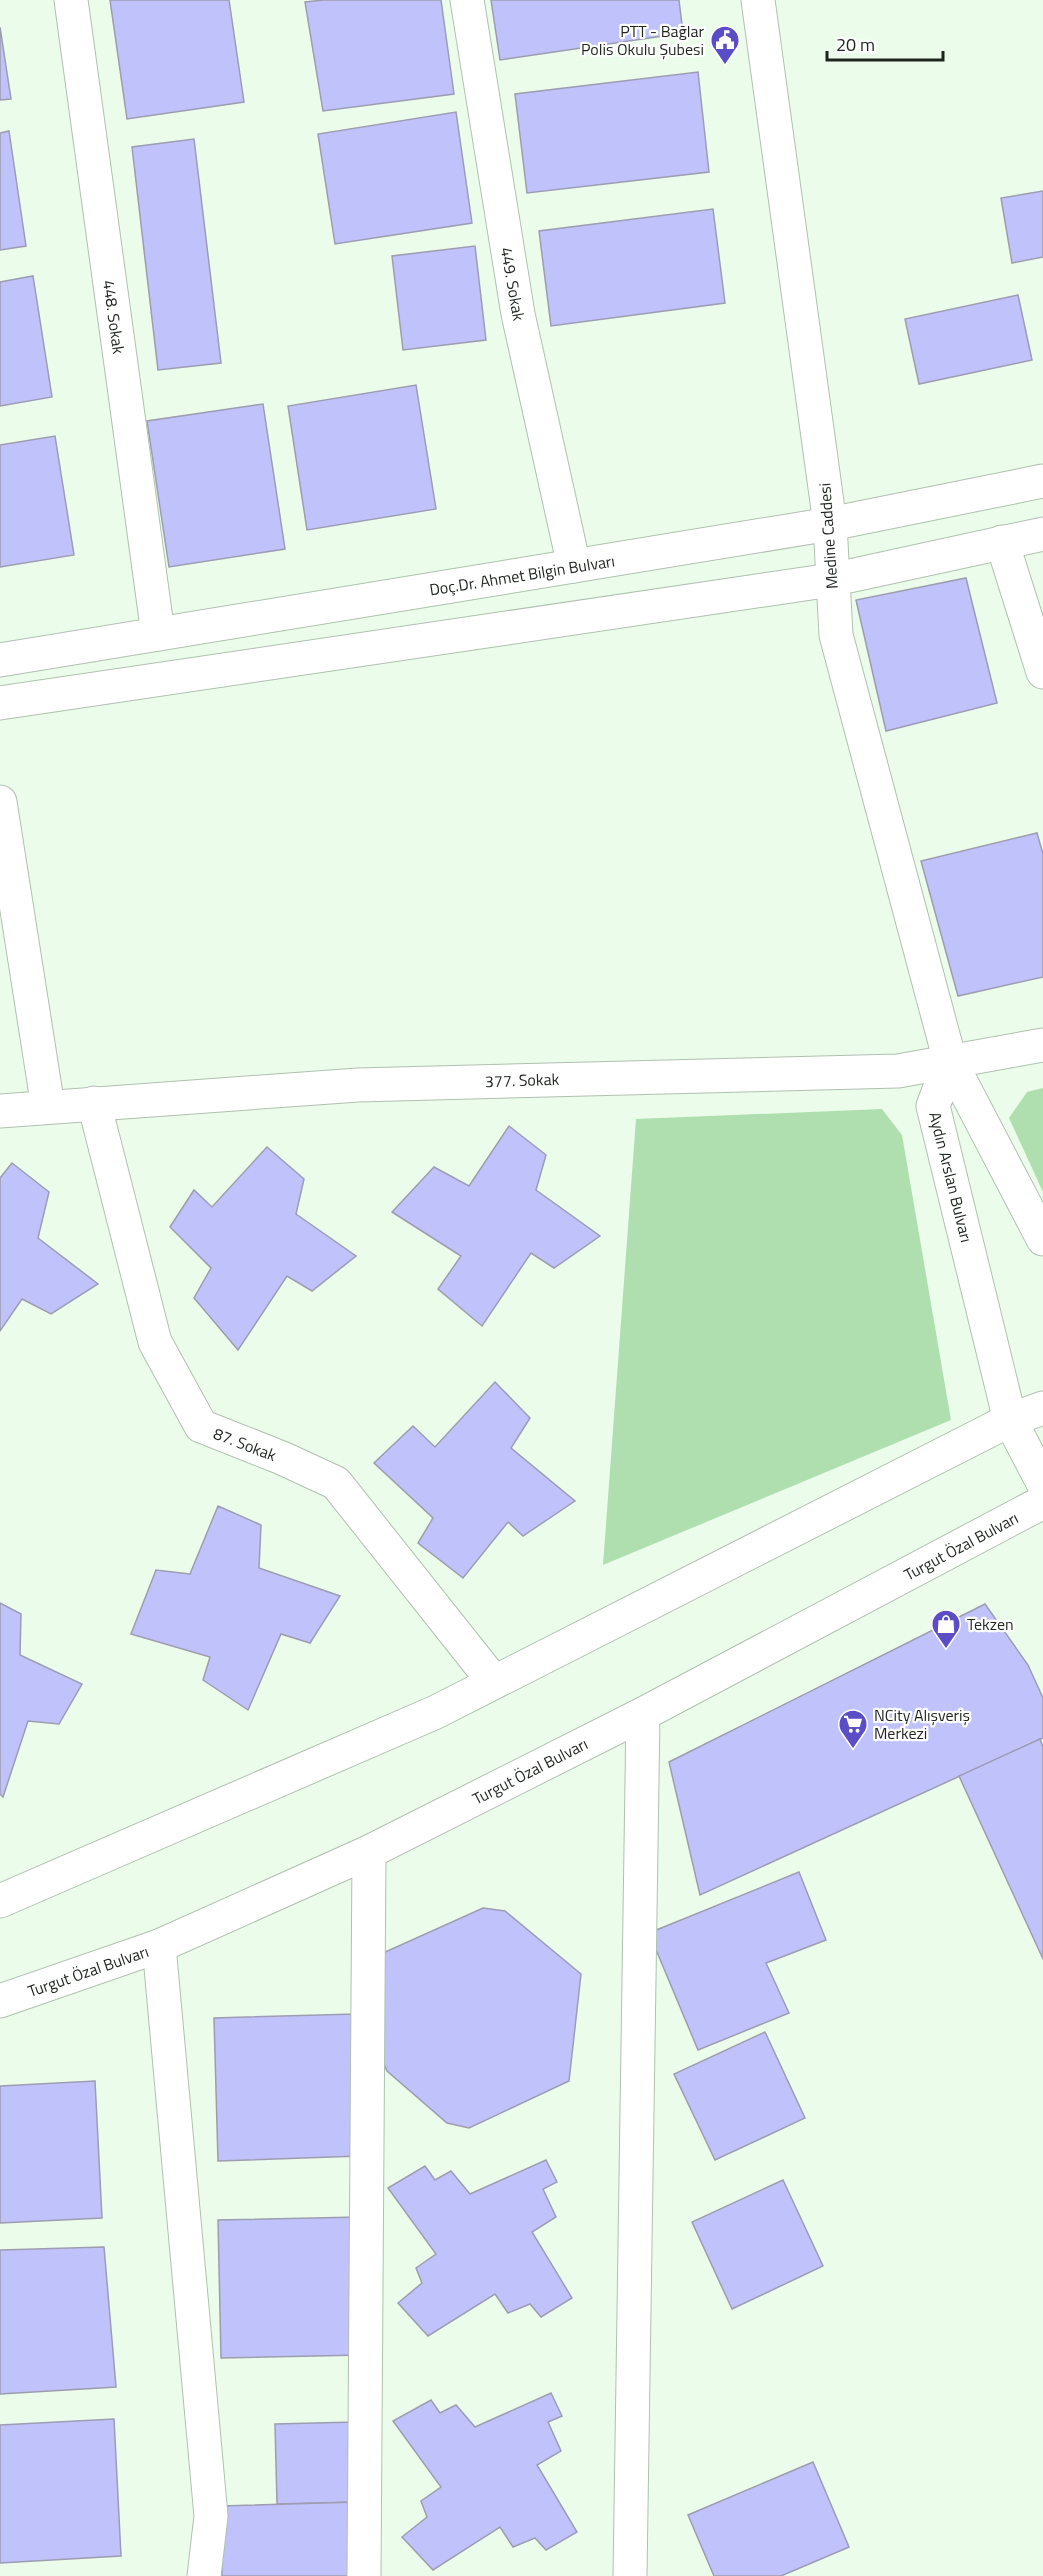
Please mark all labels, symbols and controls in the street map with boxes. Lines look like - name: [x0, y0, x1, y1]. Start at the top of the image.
- place label: PTT - Bağlar Polis Okulu Şubesi: [581, 19, 704, 61]
- public building icon: PTT - Bağlar Polis Okulu Şubesi: [709, 24, 741, 66]
- scale bar: [827, 24, 942, 62]
- text: 20 m: [836, 31, 875, 58]
- street label: 449. Sokak: [495, 245, 531, 323]
- street label: 448. Sokak: [97, 279, 131, 356]
- street label: Medine Caddesi: [812, 482, 844, 590]
- street label: Doç.Dr. Ahmet Bilgin Bulvarı: [428, 548, 616, 602]
- street label: 377. Sokak: [484, 1067, 560, 1093]
- street label: Aydın Arslan Bulvarı: [923, 1109, 979, 1245]
- street label: 87. Sokak: [210, 1421, 280, 1467]
- street label: Turgut Özal Bulvarı: [899, 1506, 1023, 1586]
- shop icon: Tekzen: [930, 1608, 962, 1650]
- place label: Tekzen: [967, 1612, 1014, 1636]
- place label: NCity Alışveriş Merkezi: [874, 1703, 970, 1745]
- supermarket icon: NCity Alışveriş Merkezi: [837, 1708, 869, 1750]
- street label: Turgut Özal Bulvarı: [468, 1732, 592, 1810]
- street label: Turgut Özal Bulvarı: [24, 1939, 152, 2003]

